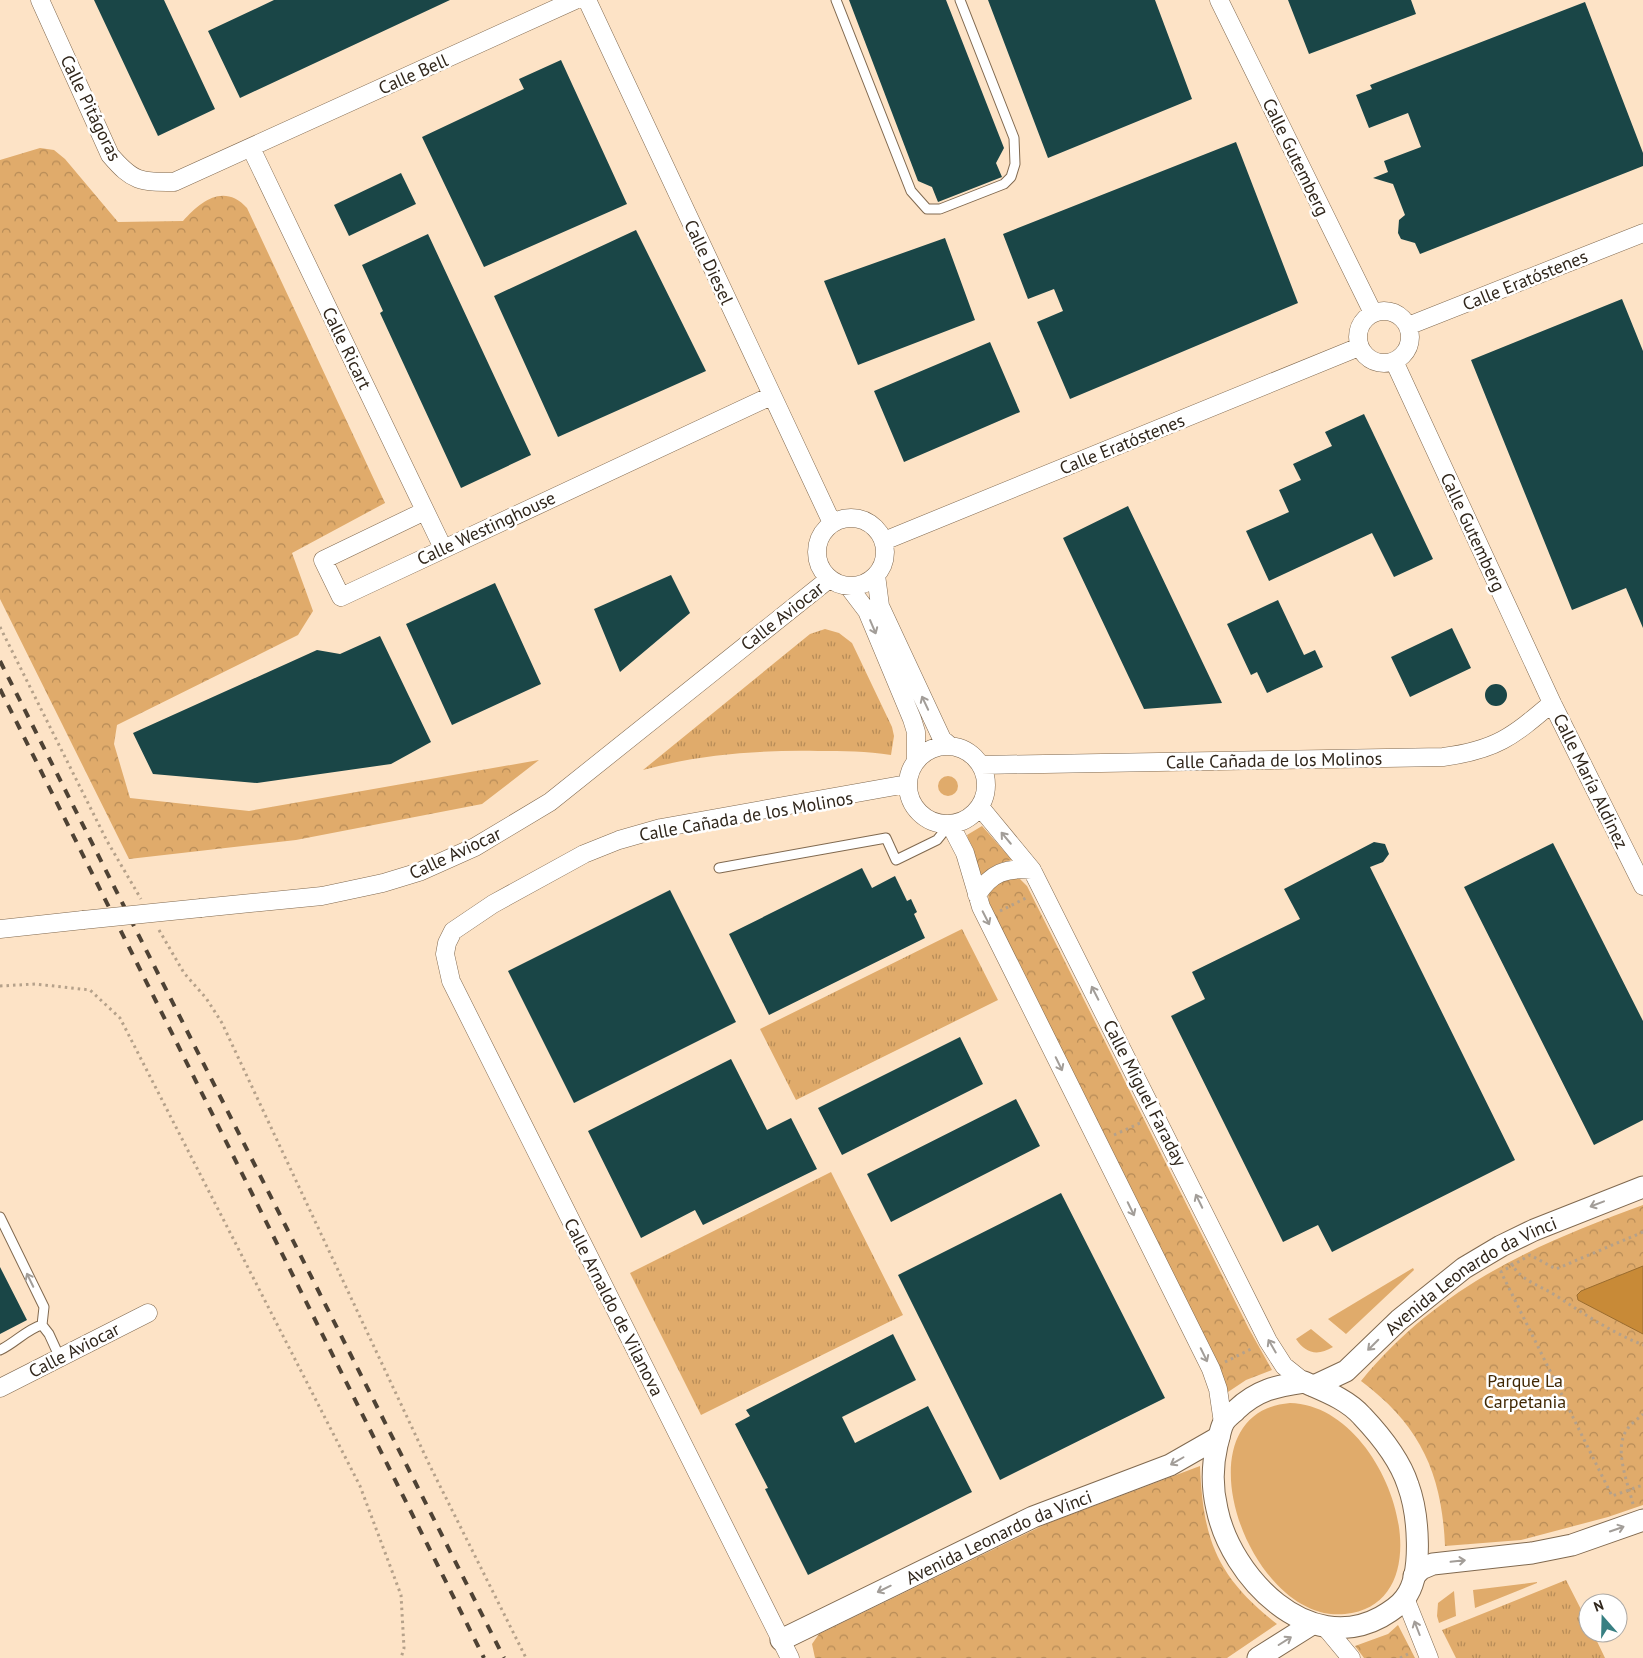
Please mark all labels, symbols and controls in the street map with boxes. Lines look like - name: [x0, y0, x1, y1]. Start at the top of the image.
- street label: Calle Bell: [375, 48, 452, 99]
- street label: Calle Pitágoras: [55, 51, 127, 165]
- street label: Calle Gutemberg: [1258, 94, 1334, 220]
- street label: Calle Diesel: [679, 216, 739, 309]
- street label: Calle Eratóstenes: [1459, 244, 1591, 316]
- street label: Calle Ricart: [317, 303, 377, 393]
- street label: Calle Eratóstenes: [1056, 408, 1188, 480]
- street label: Calle Gutemberg: [1435, 469, 1511, 595]
- street label: Calle Westinghouse: [413, 486, 559, 570]
- street label: Calle Aviocar: [736, 576, 828, 656]
- one-way arrow: [870, 620, 879, 635]
- one-way arrow: [920, 696, 930, 711]
- street label: Calle María Aldinez: [1548, 710, 1634, 852]
- street label: Calle Cañada de los Molinos: [1166, 747, 1382, 773]
- street label: Calle Cañada de los Molinos: [637, 786, 855, 846]
- street label: Calle Aviocar: [405, 822, 505, 884]
- one-way arrow: [1000, 831, 1012, 844]
- one-way arrow: [982, 910, 992, 925]
- one-way arrow: [1090, 986, 1100, 1001]
- street label: Calle Miguel Faraday: [1098, 1016, 1192, 1171]
- one-way arrow: [1054, 1056, 1064, 1071]
- one-way arrow: [1194, 1194, 1203, 1209]
- one-way arrow: [1590, 1200, 1605, 1209]
- one-way arrow: [1127, 1201, 1136, 1216]
- street label: Avenida Leonardo da Vinci: [1379, 1211, 1560, 1339]
- street label: Calle Arnaldo de Vilanova: [559, 1214, 669, 1400]
- one-way arrow: [25, 1273, 35, 1288]
- street label: Calle Aviocar: [25, 1317, 123, 1383]
- one-way arrow: [1367, 1339, 1379, 1351]
- one-way arrow: [1266, 1340, 1276, 1354]
- one-way arrow: [1199, 1347, 1209, 1362]
- park label: Parque La Carpetania: [1484, 1369, 1566, 1413]
- one-way arrow: [1170, 1456, 1185, 1466]
- street label: Avenida Leonardo da Vinci: [902, 1484, 1095, 1589]
- one-way arrow: [1609, 1524, 1625, 1534]
- one-way arrow: [1450, 1556, 1466, 1566]
- one-way arrow: [877, 1584, 892, 1594]
- north arrow: [1578, 1593, 1628, 1643]
- text: N: [1591, 1596, 1606, 1616]
- one-way arrow: [1412, 1621, 1421, 1636]
- one-way arrow: [1277, 1636, 1291, 1646]

